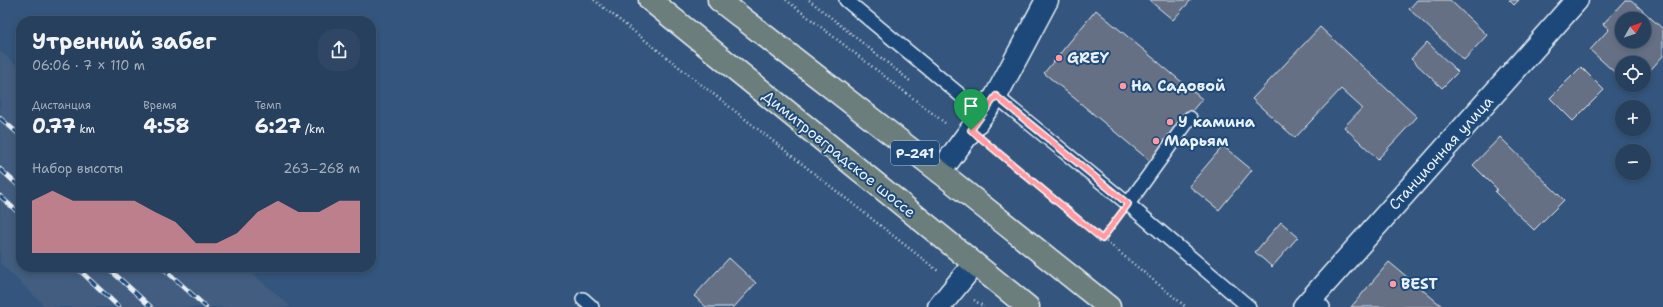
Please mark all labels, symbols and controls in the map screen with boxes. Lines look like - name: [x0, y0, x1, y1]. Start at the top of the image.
- north arrow: [1615, 12, 1651, 48]
- map controls: [1615, 12, 1651, 180]
- text: Утренний забег: [32, 27, 216, 56]
- button: share: [318, 29, 360, 71]
- place label: GREY: [1067, 48, 1110, 68]
- marker: GREY: [1054, 53, 1064, 63]
- button: locate: [1615, 56, 1651, 92]
- text: 06:06 · 7 × 110 m: [32, 57, 145, 74]
- place label: На Садовой: [1131, 76, 1226, 96]
- marker: На Садовой: [1118, 81, 1128, 91]
- street label: Димитровградское шоссе: [758, 86, 920, 222]
- pin: [954, 89, 988, 130]
- street label: Станционная улица: [1384, 91, 1498, 214]
- icon: arrive: [960, 95, 982, 117]
- text: Дистанция: [32, 98, 91, 113]
- text: Время: [143, 98, 177, 113]
- text: Темп: [255, 98, 281, 113]
- button: +: [1615, 100, 1651, 136]
- place label: У камина: [1178, 112, 1256, 132]
- text: 0.77: [32, 113, 76, 139]
- text: 4:58: [143, 113, 189, 139]
- text: 6:27: [255, 113, 301, 139]
- marker: У камина: [1165, 117, 1175, 127]
- text: km: [76, 122, 95, 137]
- text: /km: [301, 122, 325, 137]
- place label: Марьям: [1164, 131, 1229, 151]
- marker: Марьям: [1151, 136, 1161, 146]
- road number: Р-241: [891, 141, 939, 165]
- button: −: [1615, 144, 1651, 180]
- text: Набор высоты: [32, 160, 123, 177]
- text: 263–268 m: [283, 160, 360, 177]
- place label: BEST: [1401, 274, 1439, 294]
- marker: BEST: [1388, 279, 1398, 289]

